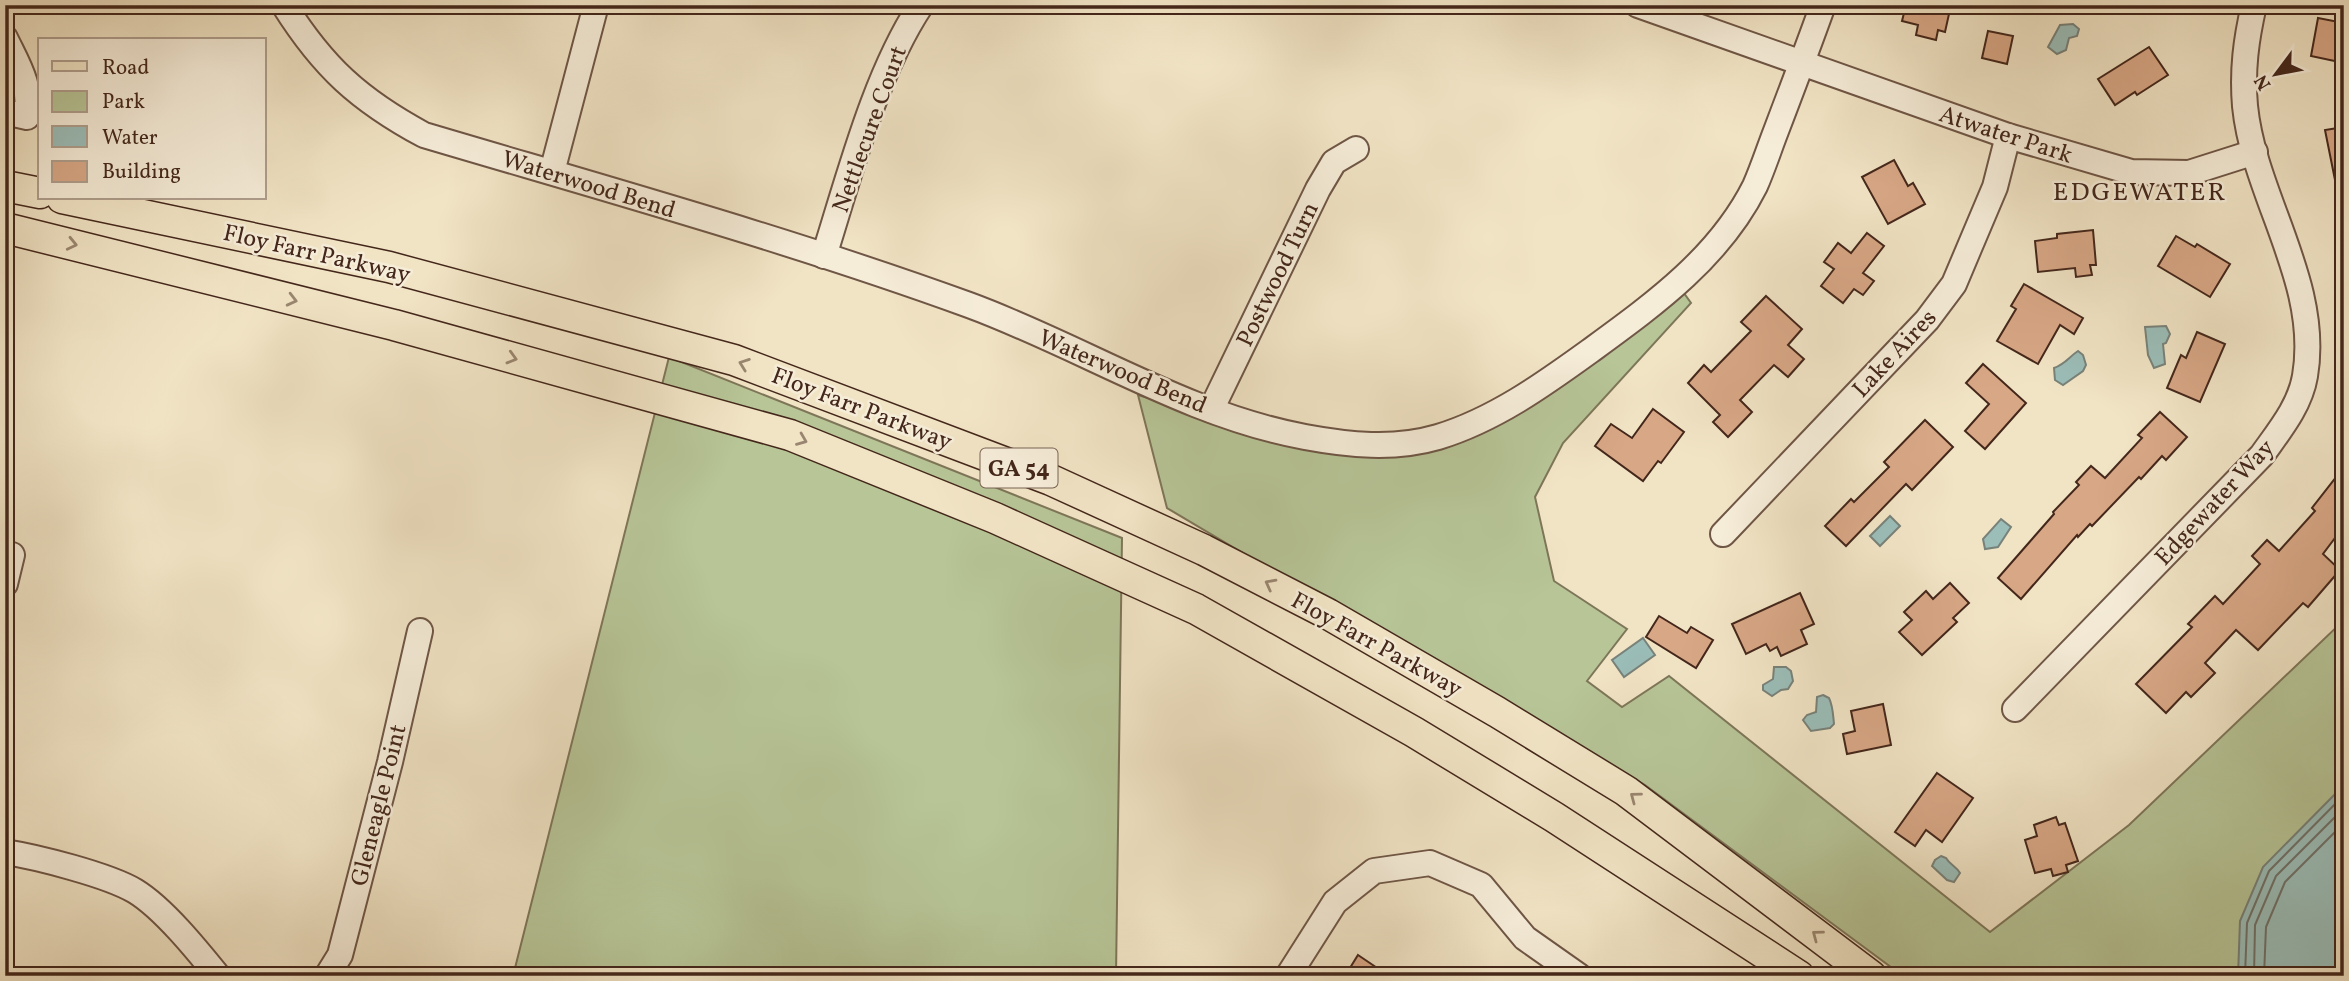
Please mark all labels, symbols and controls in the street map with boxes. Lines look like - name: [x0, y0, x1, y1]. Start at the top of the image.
- legend: [38, 38, 266, 200]
- north arrow: [2240, 38, 2310, 108]
- street label: Nettlecure Court: [825, 42, 917, 218]
- text: Road: [102, 54, 149, 83]
- text: N: [2248, 69, 2278, 95]
- text: Park: [102, 88, 145, 117]
- street label: Atwater Park: [1934, 98, 2077, 173]
- text: Water: [102, 124, 158, 153]
- street label: Waterwood Bend: [497, 143, 679, 228]
- text: Building: [102, 158, 181, 187]
- district label: EDGEWATER: [2053, 175, 2227, 211]
- street label: Postwood Turn: [1229, 197, 1329, 353]
- street label: Floy Farr Parkway: [220, 217, 414, 293]
- one-way arrow: [66, 236, 78, 250]
- one-way arrow: [286, 292, 298, 306]
- street label: Lake Aires: [1845, 302, 1945, 406]
- street label: Waterwood Bend: [1033, 322, 1212, 424]
- one-way arrow: [506, 350, 518, 364]
- one-way arrow: [739, 358, 751, 372]
- street label: Floy Farr Parkway: [766, 360, 957, 460]
- one-way arrow: [794, 432, 807, 446]
- street label: Edgewater Way: [2148, 433, 2283, 574]
- road number: GA 54: [981, 448, 1058, 488]
- one-way arrow: [1265, 579, 1277, 592]
- street label: Floy Farr Parkway: [1284, 585, 1468, 707]
- street label: Gleneagle Point: [343, 721, 416, 890]
- one-way arrow: [1631, 793, 1643, 806]
- one-way arrow: [1812, 930, 1825, 943]

